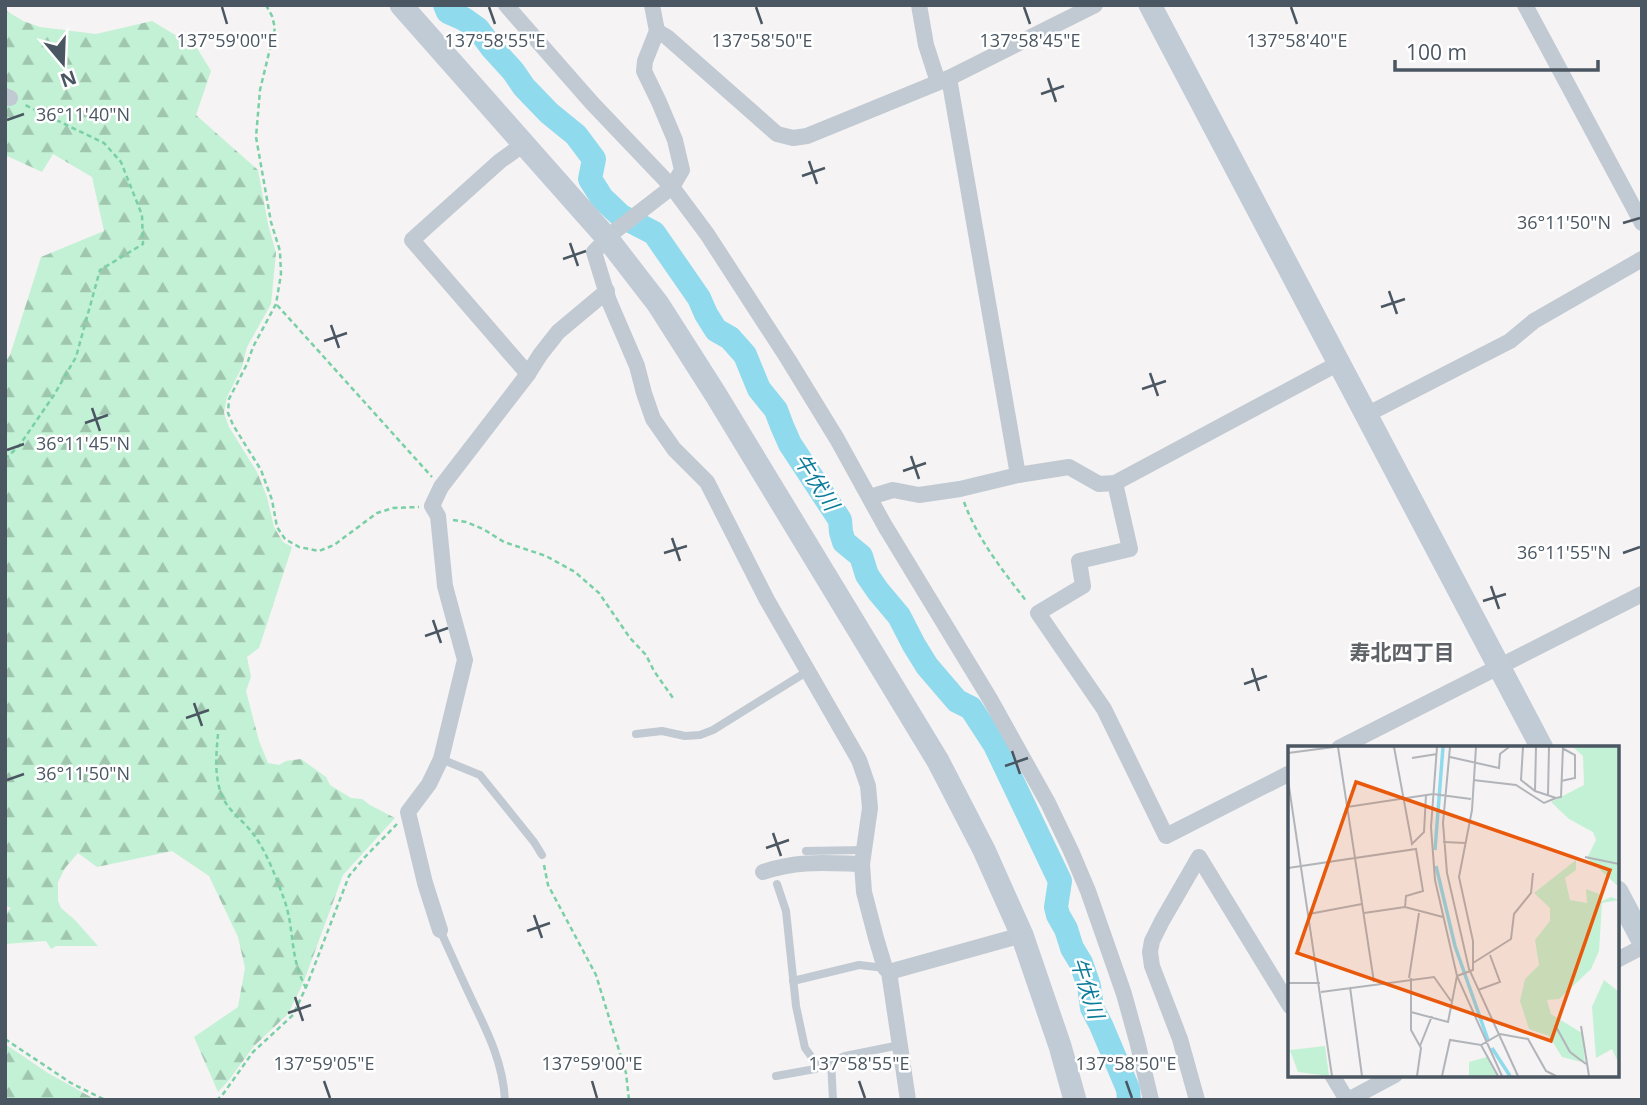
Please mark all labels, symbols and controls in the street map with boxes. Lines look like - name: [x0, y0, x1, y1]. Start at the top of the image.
- north arrow: [28, 28, 98, 98]
- text: 137°59'00"E: [177, 28, 277, 52]
- text: 137°58'55"E: [445, 28, 545, 52]
- text: 137°58'50"E: [712, 28, 812, 52]
- text: 137°58'45"E: [980, 28, 1080, 52]
- text: 137°58'40"E: [1247, 28, 1347, 52]
- scale bar: [1395, 28, 1598, 72]
- text: 100 m: [1406, 38, 1467, 66]
- text: N: [57, 64, 80, 94]
- text: 36°11'40"N: [36, 102, 130, 126]
- text: 36°11'50"N: [1517, 210, 1611, 234]
- text: 36°11'45"N: [36, 431, 130, 455]
- water label: 牛伏川: [788, 447, 847, 517]
- text: 36°11'55"N: [1517, 540, 1611, 564]
- district label: 寿北四丁目: [1350, 638, 1455, 666]
- inset map: [1288, 746, 1619, 1077]
- text: 36°11'50"N: [36, 761, 130, 785]
- water label: 牛伏川: [1065, 953, 1112, 1024]
- text: 137°59'05"E: [274, 1051, 374, 1075]
- text: 137°59'00"E: [542, 1051, 642, 1075]
- text: 137°58'55"E: [809, 1051, 909, 1075]
- text: 137°58'50"E: [1076, 1051, 1176, 1075]

